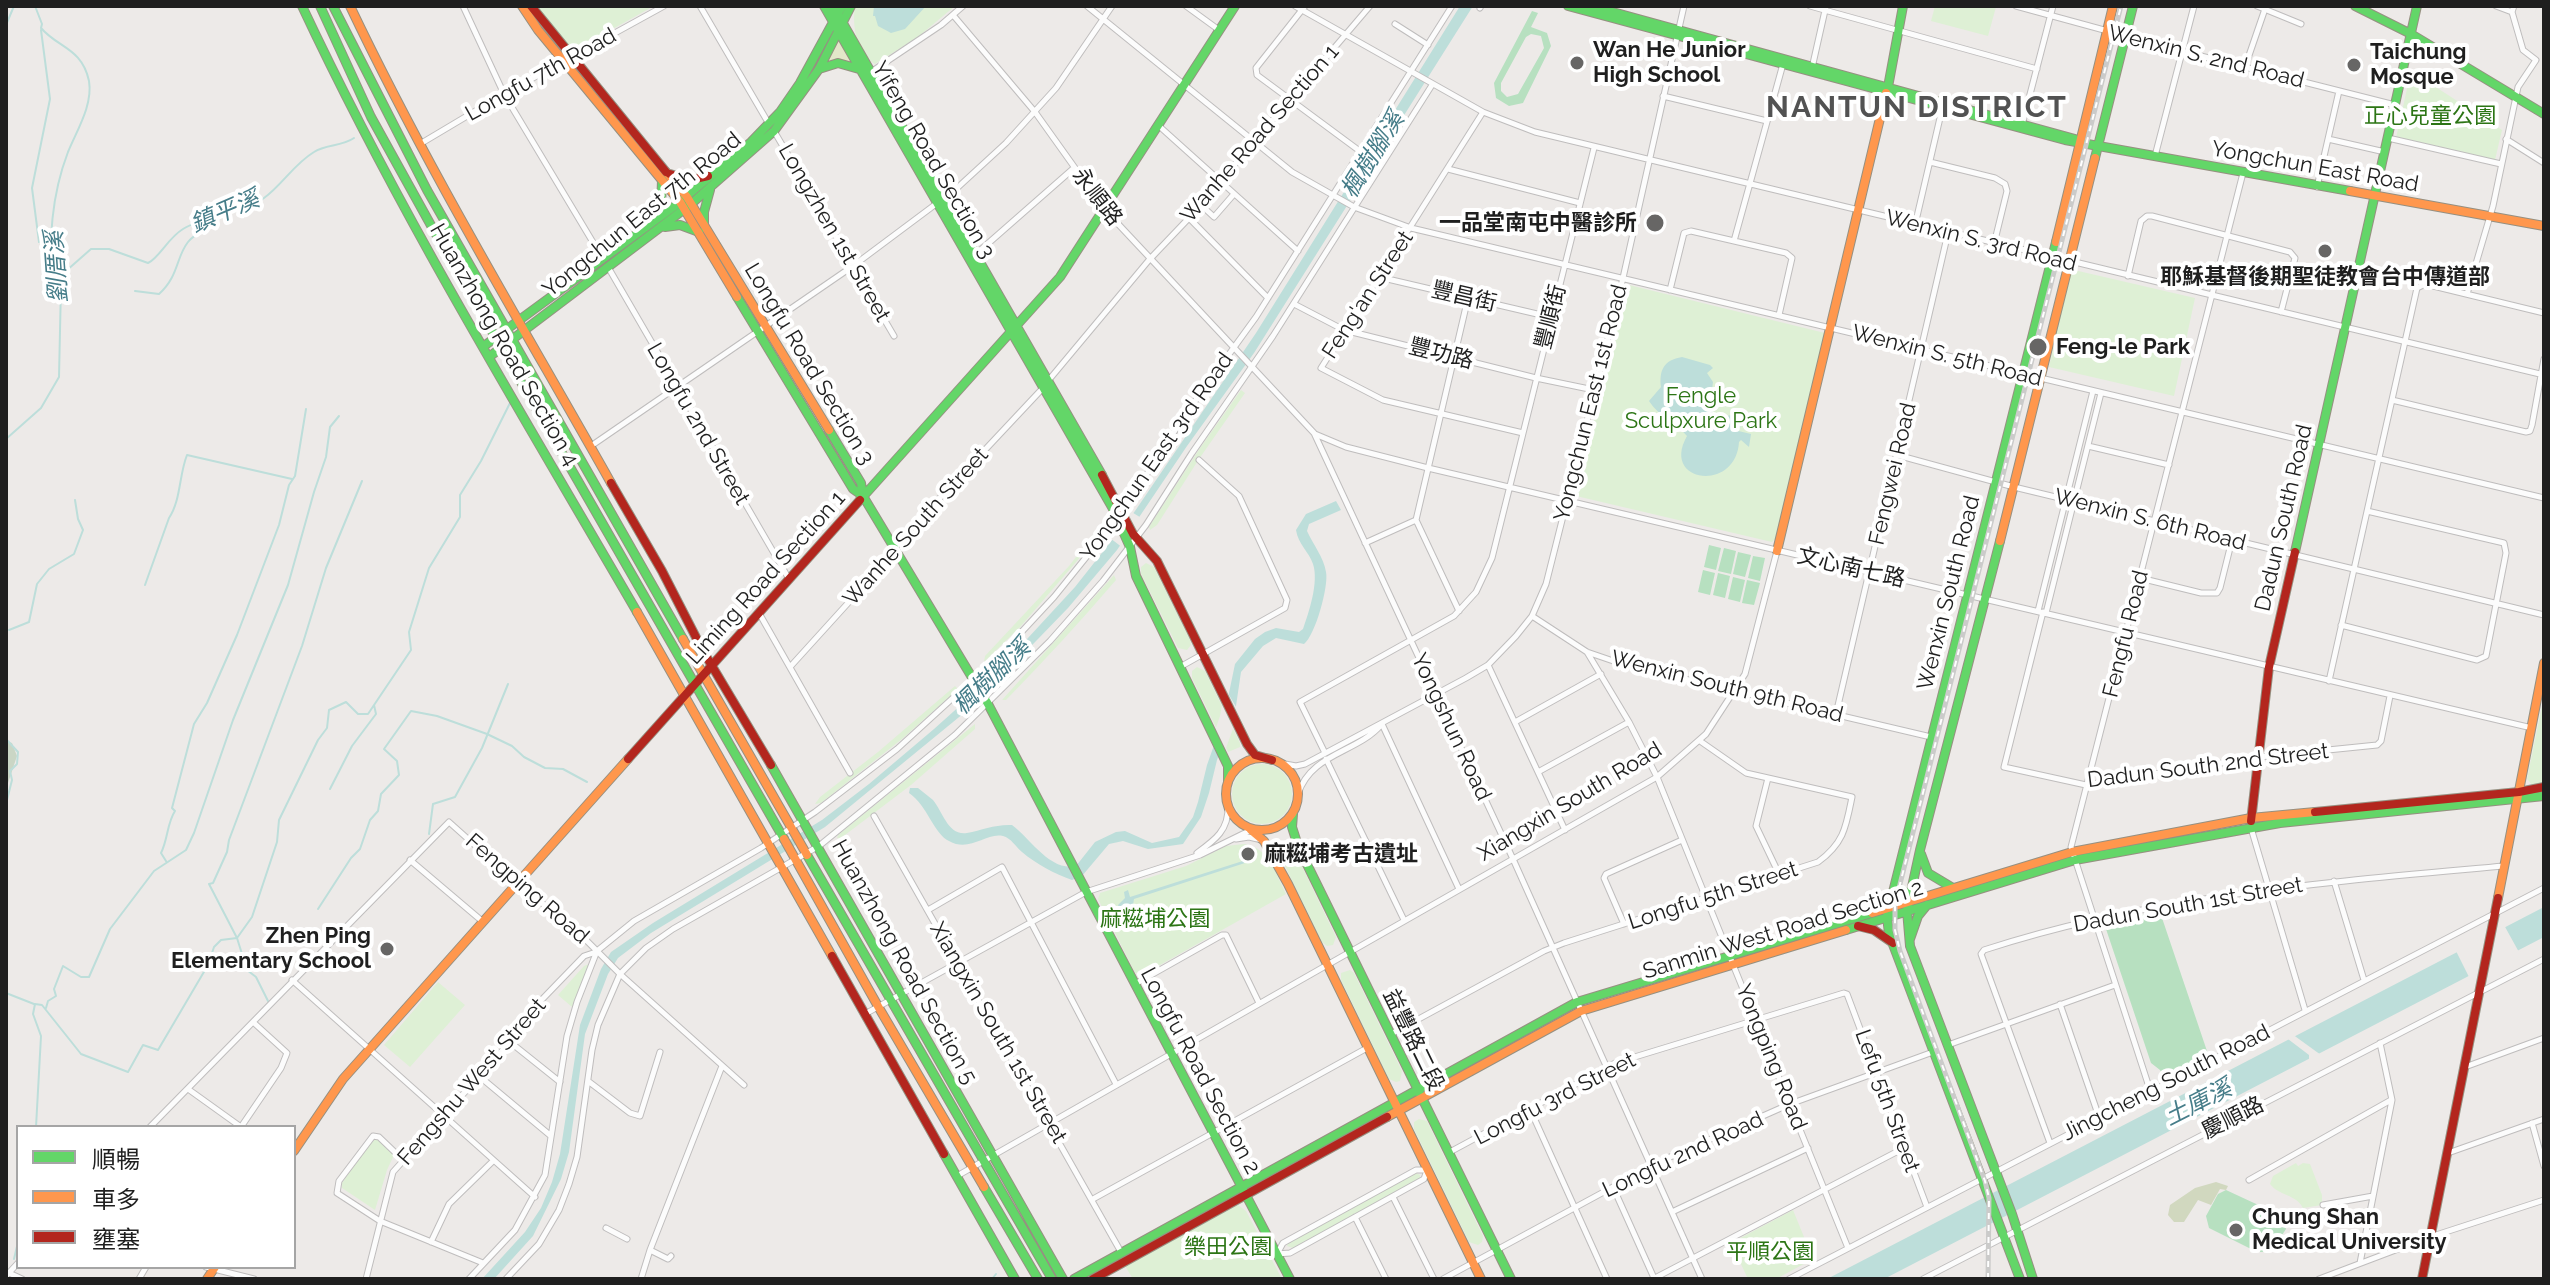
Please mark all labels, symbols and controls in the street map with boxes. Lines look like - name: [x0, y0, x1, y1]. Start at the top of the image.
- street label: Wenxin S. 2nd Road: [2105, 20, 2307, 94]
- street label: Longfu 7th Road: [461, 23, 621, 127]
- place label: Wan He Junior High School: [1593, 37, 1746, 88]
- street label: Wanhe Road Section 1: [1175, 39, 1345, 229]
- place label: Taichung Mosque: [2370, 39, 2466, 90]
- marker: Wan He Junior High School: [1568, 54, 1586, 72]
- marker: Taichung Mosque: [2345, 56, 2363, 74]
- street label: Yifeng Road Section 3: [866, 57, 1000, 263]
- district label: NANTUN DISTRICT: [1766, 90, 2068, 126]
- park label: 正心兒童公園: [2364, 103, 2496, 129]
- water label: 楓樹腳溪: [1335, 107, 1411, 203]
- street label: Yongchun East 7th Road: [538, 127, 746, 303]
- street label: Yongchun East Road: [2209, 136, 2421, 198]
- street label: Longzhen 1st Street: [772, 139, 896, 327]
- street label: 永順路: [1066, 163, 1128, 231]
- water label: 鎮平溪: [186, 185, 264, 239]
- street label: Wenxin S. 3rd Road: [1883, 204, 2079, 278]
- place label: 一品堂南屯中醫診所: [1439, 210, 1637, 236]
- marker: 一品堂南屯中醫診所: [1644, 212, 1666, 234]
- street label: Huanzhong Road Section 4: [424, 219, 584, 471]
- street label: Feng'an Street: [1317, 226, 1419, 364]
- water label: 劉厝溪: [40, 230, 74, 304]
- marker: 耶穌基督後期聖徒教會台中傳道部: [2316, 242, 2334, 260]
- street label: Longfu Road Section 3: [738, 259, 880, 469]
- place label: 耶穌基督後期聖徒教會台中傳道部: [2160, 264, 2490, 290]
- street label: 豐昌街: [1429, 277, 1499, 317]
- street label: 豐順街: [1530, 282, 1572, 352]
- street label: Yongchun East 1st Road: [1549, 282, 1633, 524]
- street label: Wenxin S. 5th Road: [1849, 320, 2045, 392]
- street label: 豐功路: [1406, 333, 1476, 375]
- place label: Feng-le Park: [2056, 334, 2190, 360]
- marker: Feng-le Park: [2027, 336, 2049, 358]
- street label: Longfu 2nd Street: [641, 338, 755, 510]
- street label: Yongchun East 3rd Road: [1075, 348, 1239, 566]
- park label: Fengle Sculpxure Park: [1625, 383, 1777, 434]
- street label: Fengwei Road: [1864, 400, 1922, 548]
- street label: Dadun South Road: [2250, 422, 2318, 614]
- street label: Wanhe South Street: [838, 442, 994, 612]
- street label: Wenxin S. 6th Road: [2051, 483, 2249, 557]
- street label: Liming Road Section 1: [681, 486, 851, 670]
- street label: Wenxin South Road: [1912, 493, 1986, 693]
- street label: 文心南七路: [1794, 543, 1908, 593]
- street label: Fengfu Road: [2097, 568, 2155, 700]
- water label: 楓樹腳溪: [947, 633, 1037, 721]
- street label: Wenxin South 9th Road: [1608, 645, 1846, 729]
- street label: Yongshun Road: [1405, 649, 1497, 805]
- street label: Xiangxin South Road: [1473, 737, 1667, 867]
- street label: Dadun South 2nd Street: [2086, 738, 2330, 794]
- street label: Fengping Road: [460, 828, 594, 950]
- street label: Huanzhong Road Section 5: [826, 835, 982, 1089]
- place label: 麻糍埔考古遺址: [1264, 841, 1418, 867]
- marker: 麻糍埔考古遺址: [1239, 845, 1257, 863]
- street label: Longfu 5th Street: [1625, 856, 1801, 936]
- street label: Dadun South 1st Street: [2071, 872, 2305, 938]
- street label: Sanmin West Road Section 2: [1640, 875, 1926, 985]
- park label: 麻糍埔公園: [1100, 906, 1210, 932]
- street label: Xiangxin South 1st Street: [924, 918, 1072, 1148]
- place label: Zhen Ping Elementary School: [171, 923, 371, 974]
- marker: Zhen Ping Elementary School: [378, 940, 396, 958]
- street label: Longfu Road Section 2: [1134, 963, 1266, 1179]
- street label: Yongping Road: [1730, 980, 1812, 1134]
- street label: 益豐路二段: [1377, 985, 1449, 1095]
- street label: Fengshu West Street: [392, 993, 552, 1171]
- street label: Jingcheng South Road: [2058, 1019, 2274, 1147]
- street label: Lefu 5th Street: [1849, 1026, 1925, 1176]
- street label: Longfu 3rd Street: [1470, 1047, 1640, 1151]
- water label: 土庫溪: [2159, 1074, 2237, 1132]
- street label: 慶順路: [2198, 1091, 2268, 1145]
- street label: Longfu 2nd Road: [1598, 1106, 1768, 1204]
- legend: [16, 1125, 296, 1269]
- text: 順暢: [92, 1145, 140, 1174]
- text: 車多: [92, 1185, 140, 1214]
- place label: Chung Shan Medical University: [2252, 1204, 2447, 1256]
- marker: Chung Shan Medical University: [2227, 1221, 2245, 1239]
- text: 壅塞: [92, 1225, 140, 1254]
- park label: 樂田公園: [1184, 1234, 1272, 1260]
- park label: 平順公園: [1726, 1239, 1814, 1265]

